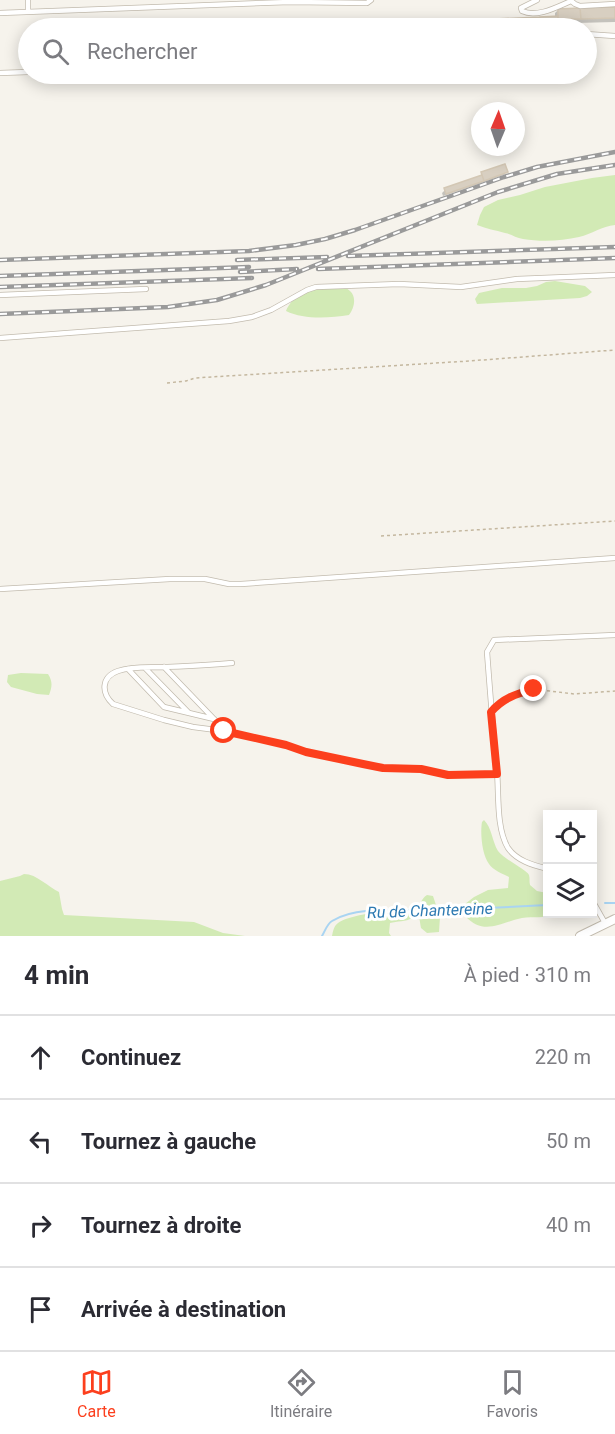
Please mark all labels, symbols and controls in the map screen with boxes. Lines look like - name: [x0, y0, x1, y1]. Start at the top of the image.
- search box: [18, 18, 597, 84]
- icon: search: [39, 35, 72, 68]
- text: Rechercher: [87, 39, 198, 64]
- north arrow: [471, 102, 525, 156]
- route end: [520, 675, 546, 701]
- route start: [210, 717, 236, 743]
- map controls: [543, 810, 597, 918]
- button: locate: [543, 810, 597, 864]
- button: layers: [543, 864, 597, 918]
- water label: Ru de Chantereine: [367, 899, 493, 922]
- text: 4 min: [24, 960, 89, 990]
- text: À pied · 310 m: [464, 963, 591, 987]
- icon: ahead: [24, 1041, 57, 1074]
- text: Continuez: [81, 1045, 181, 1070]
- text: 220 m: [535, 1045, 591, 1069]
- icon: left: [24, 1125, 57, 1158]
- text: Tournez à gauche: [81, 1129, 256, 1154]
- text: 50 m: [546, 1129, 591, 1153]
- icon: right: [24, 1209, 57, 1242]
- text: Tournez à droite: [81, 1213, 241, 1238]
- text: 40 m: [546, 1213, 591, 1237]
- icon: arrive: [24, 1293, 57, 1326]
- text: Arrivée à destination: [81, 1297, 286, 1322]
- tab: Carte: [77, 1366, 116, 1421]
- tab: Itinéraire: [270, 1366, 332, 1421]
- tab: Favoris: [486, 1366, 538, 1421]

